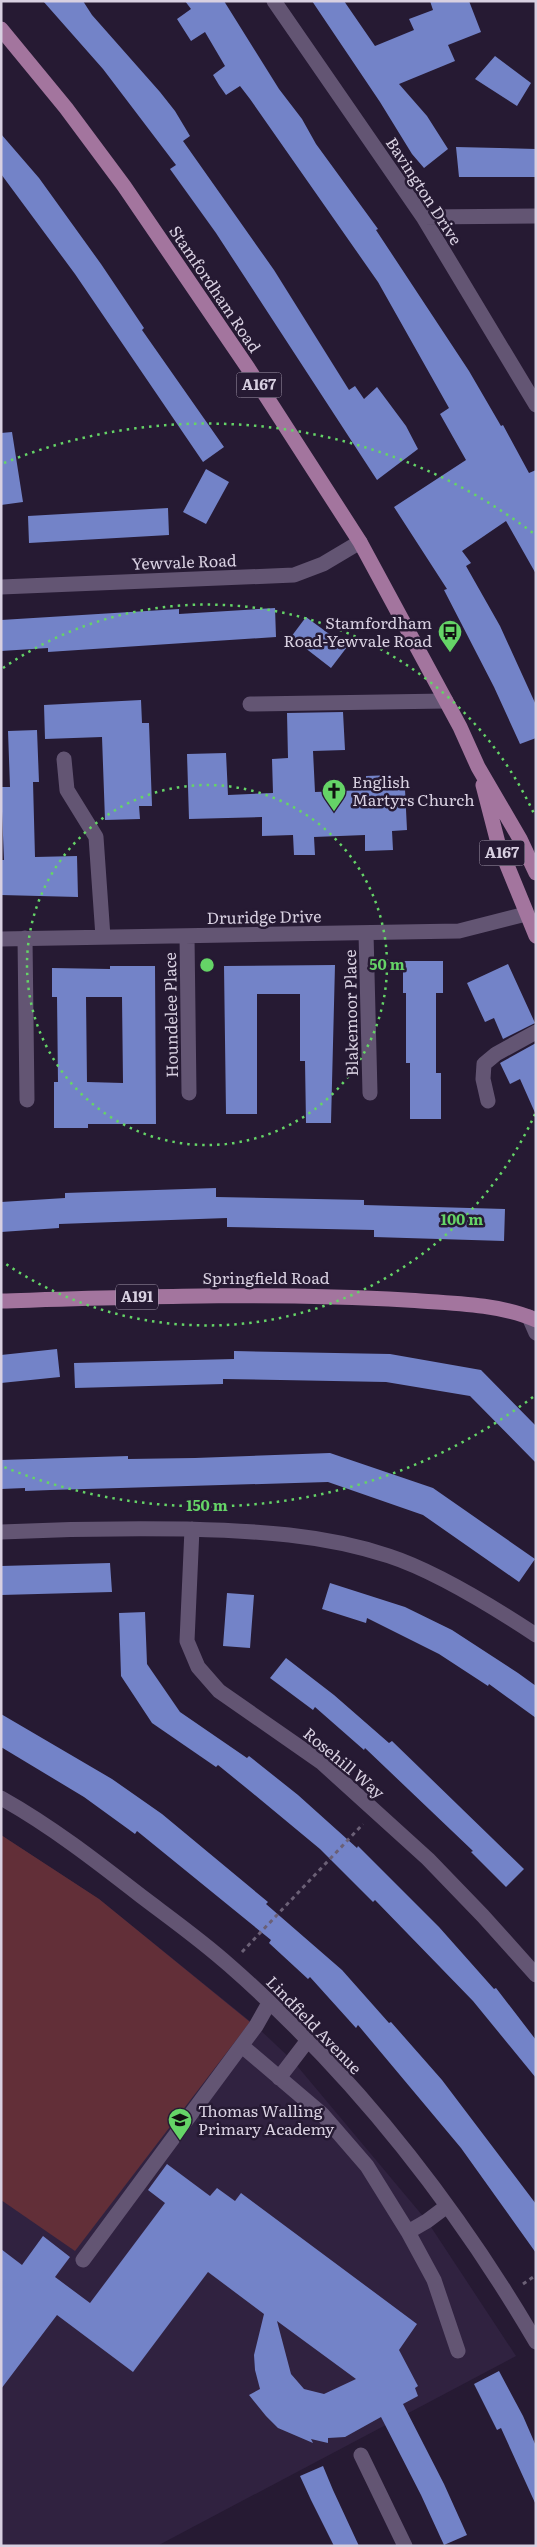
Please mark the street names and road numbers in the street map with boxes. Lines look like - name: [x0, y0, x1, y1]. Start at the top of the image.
- street label: Bavington Drive: [381, 132, 469, 249]
- street label: Stamfordham Road: [164, 220, 267, 357]
- road number: A167: [236, 372, 282, 398]
- street label: Yewvale Road: [131, 547, 237, 575]
- road number: A167: [480, 840, 524, 866]
- street label: Druridge Drive: [206, 903, 322, 929]
- street label: Blakemoor Place: [337, 949, 363, 1077]
- street label: Houndelee Place: [157, 952, 183, 1078]
- street label: Springfield Road: [202, 1265, 330, 1289]
- road number: A191: [116, 1284, 158, 1310]
- street label: Rosehill Way: [299, 1721, 391, 1804]
- street label: Lindfield Avenue: [261, 1970, 368, 2079]

